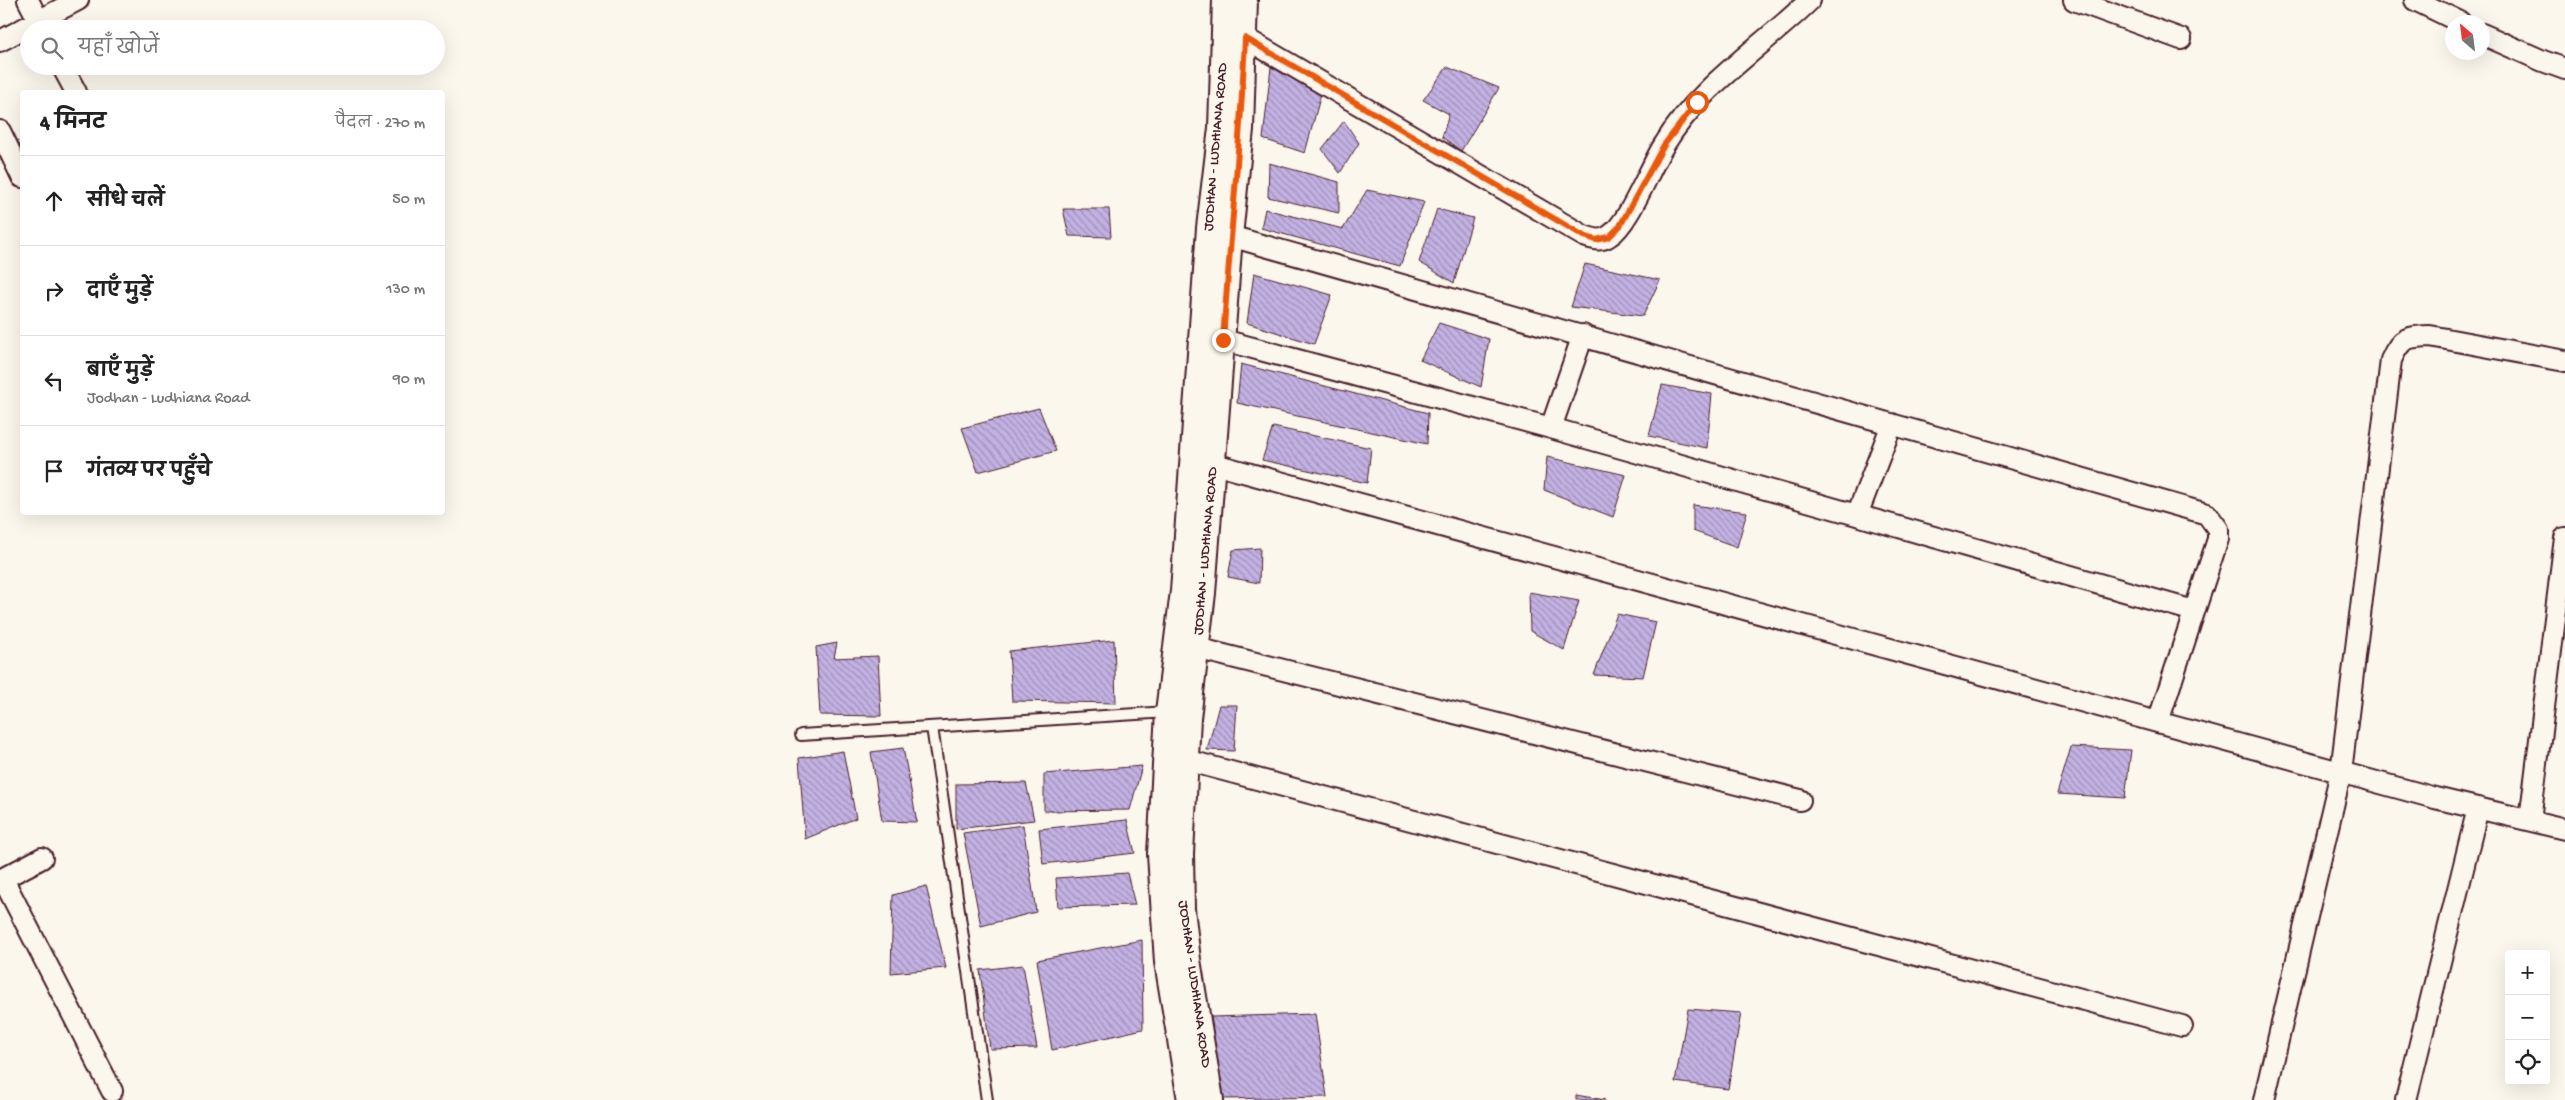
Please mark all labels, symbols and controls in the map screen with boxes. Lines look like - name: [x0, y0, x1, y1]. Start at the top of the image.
- north arrow: [2445, 15, 2490, 60]
- search box: [20, 20, 445, 75]
- icon: search: [38, 34, 66, 62]
- text: यहाँ खोजें: [78, 38, 159, 61]
- street label: JODHAN - LUDHIANA ROAD: [1200, 62, 1232, 232]
- route start: [1686, 91, 1709, 114]
- text: 4 मिनट: [40, 112, 106, 137]
- text: पैदल · 270 m: [335, 115, 425, 134]
- icon: ahead: [40, 187, 68, 215]
- text: सीधे चलें: [87, 191, 164, 214]
- text: 50 m: [392, 191, 425, 210]
- icon: right: [40, 277, 68, 305]
- text: दाएँ मुड़ें: [87, 281, 153, 304]
- text: 130 m: [386, 281, 425, 300]
- route end: [1212, 329, 1235, 352]
- text: बाएँ मुड़ें: [87, 361, 153, 384]
- icon: left: [40, 367, 68, 395]
- text: 90 m: [393, 371, 425, 390]
- text: Jodhan - Ludhiana Road: [87, 390, 250, 409]
- icon: arrive: [40, 457, 68, 485]
- text: गंतव्य पर पहुँचे: [87, 461, 211, 484]
- street label: JODHAN - LUDHIANA ROAD: [1190, 466, 1222, 636]
- street label: JODHAN - LUDHIANA ROAD: [1173, 899, 1215, 1069]
- map controls: [2505, 950, 2550, 1085]
- button: +: [2505, 950, 2550, 995]
- button: −: [2505, 995, 2550, 1040]
- button: locate: [2505, 1040, 2550, 1085]

